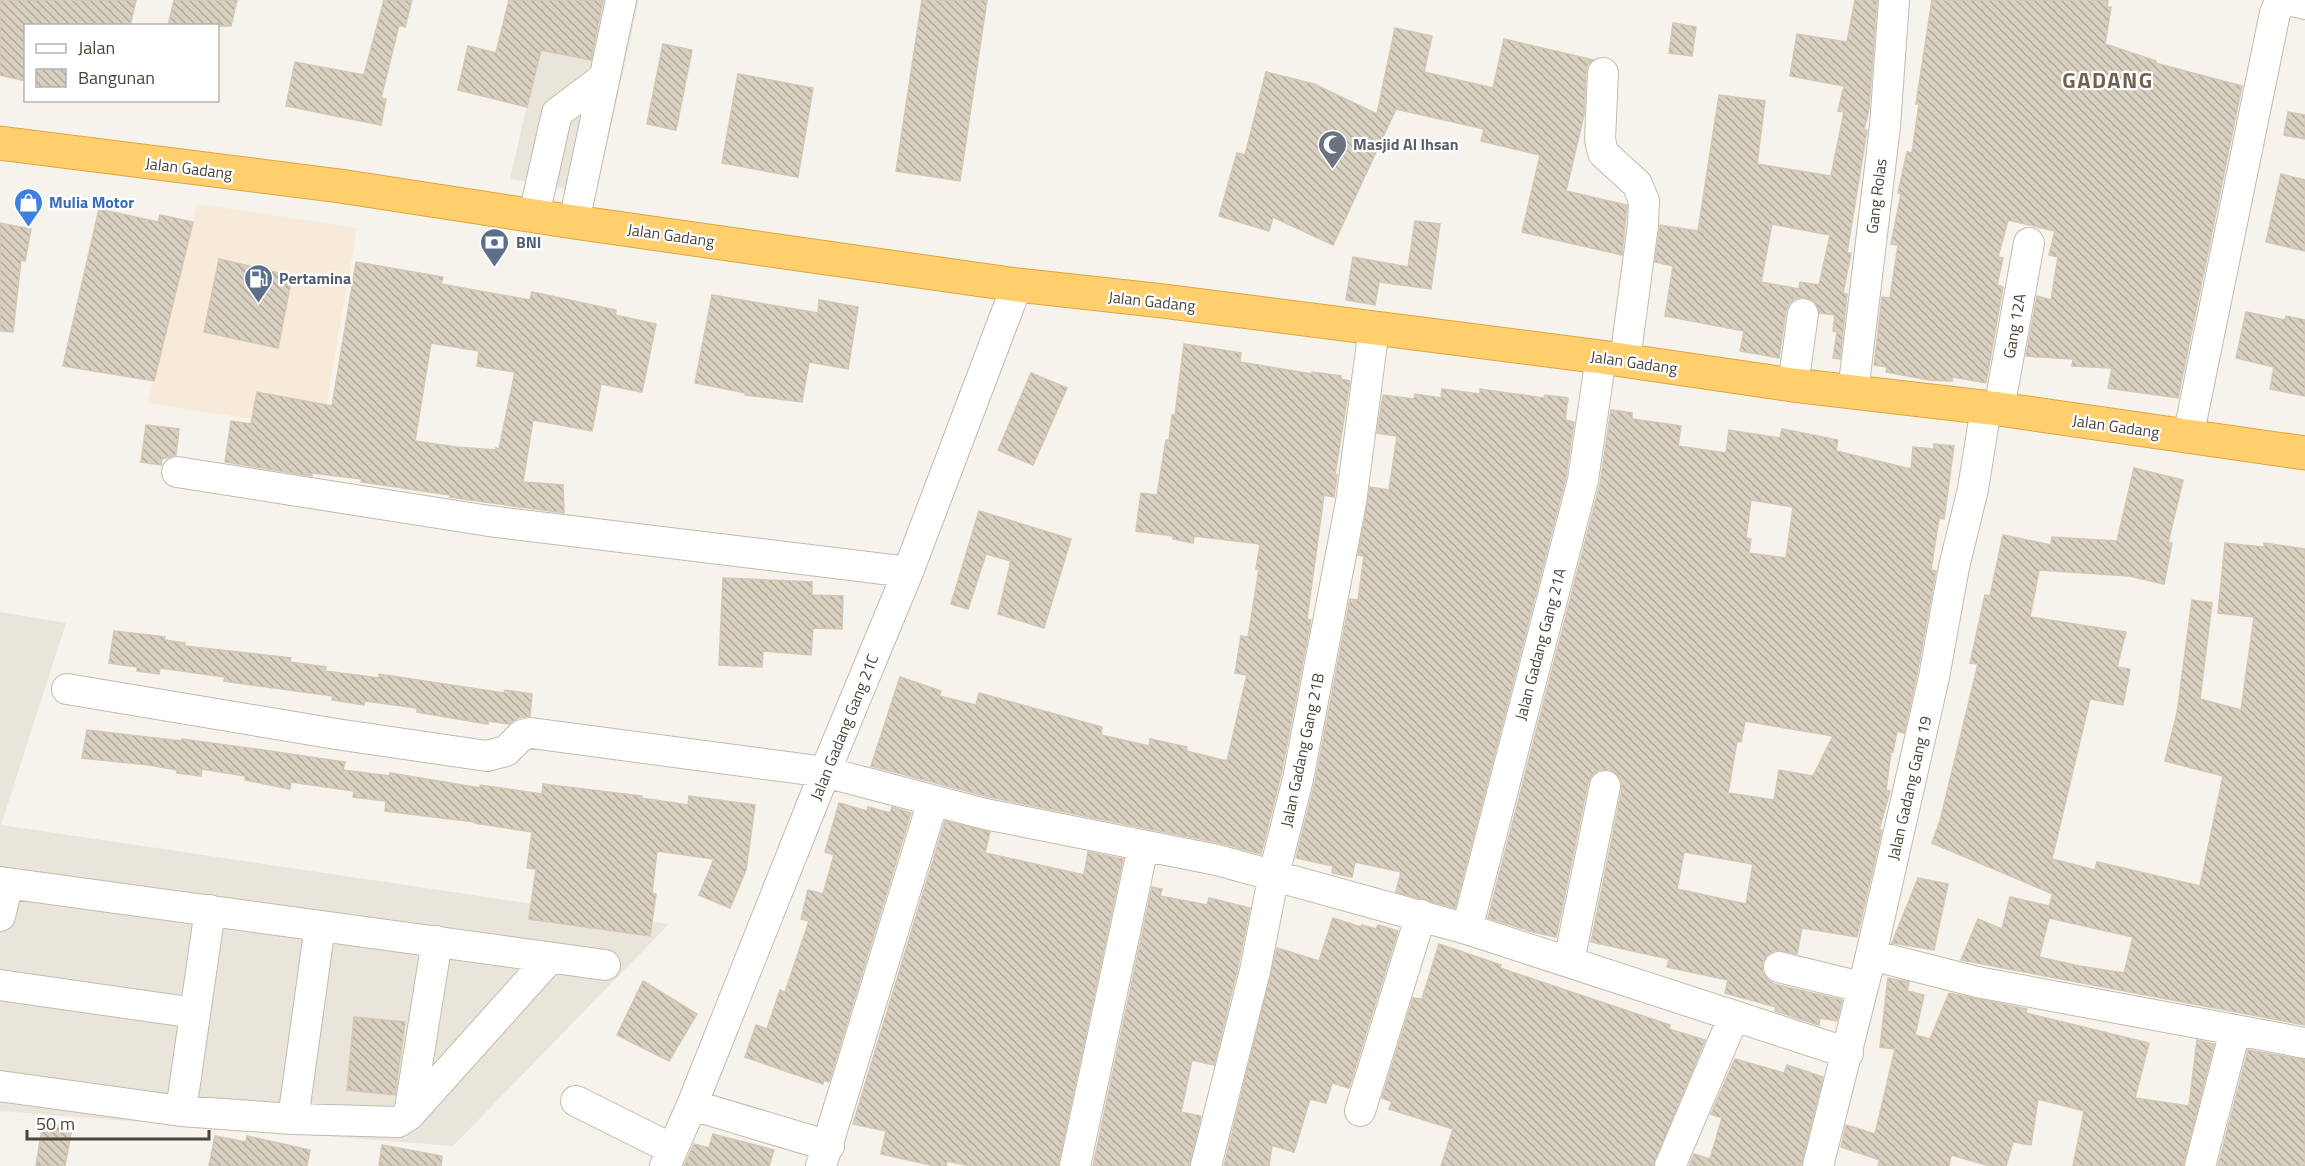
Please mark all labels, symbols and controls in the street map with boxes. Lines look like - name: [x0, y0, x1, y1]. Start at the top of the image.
- legend: [24, 24, 219, 102]
- text: Jalan: [78, 34, 115, 61]
- district label: GADANG: [2062, 63, 2154, 97]
- text: Bangunan: [78, 64, 155, 91]
- mosque icon: Masjid Al Ihsan: [1316, 128, 1348, 170]
- place label: Masjid Al Ihsan: [1353, 132, 1459, 156]
- street label: Jalan Gadang: [144, 151, 234, 185]
- street label: Gang Rolas: [1859, 157, 1893, 235]
- shop icon: Mulia Motor: [12, 186, 44, 228]
- place label: Mulia Motor: [49, 190, 134, 214]
- street label: Jalan Gadang: [626, 217, 716, 253]
- bank icon: BNI: [479, 226, 511, 268]
- place label: BNI: [516, 230, 541, 254]
- fuel station icon: Pertamina: [242, 262, 274, 304]
- place label: Pertamina: [279, 266, 351, 290]
- street label: Jalan Gadang: [1107, 284, 1197, 318]
- street label: Gang 12A: [1996, 291, 2032, 360]
- street label: Jalan Gadang: [1589, 344, 1679, 380]
- street label: Jalan Gadang: [2071, 408, 2161, 444]
- street label: Jalan Gadang Gang 21A: [1508, 565, 1572, 723]
- street label: Jalan Gadang Gang 21C: [804, 650, 884, 804]
- street label: Jalan Gadang Gang 21B: [1274, 671, 1330, 829]
- street label: Jalan Gadang Gang 19: [1881, 714, 1937, 862]
- scale bar: [27, 1103, 208, 1141]
- text: 50 m: [36, 1110, 75, 1137]

